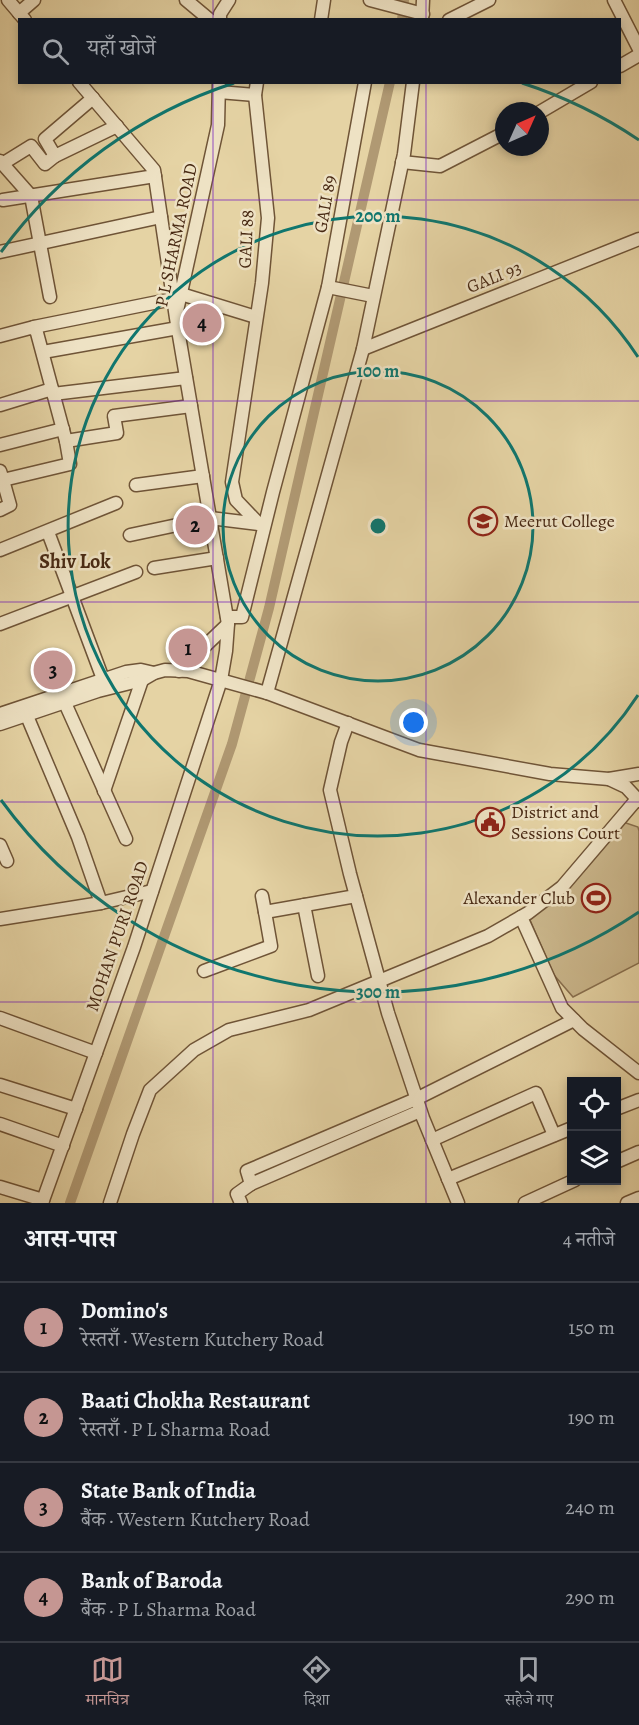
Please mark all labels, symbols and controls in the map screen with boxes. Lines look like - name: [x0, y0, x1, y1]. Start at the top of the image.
- search box: [18, 18, 621, 84]
- text: यहाँ खोजें: [87, 33, 156, 63]
- icon: search: [39, 35, 72, 68]
- north arrow: [495, 102, 549, 156]
- street label: P L SHARMA ROAD: [149, 161, 203, 309]
- street label: GALI 89: [308, 173, 342, 235]
- text: 200 m: [355, 204, 401, 228]
- street label: GALI 88: [232, 209, 260, 269]
- street label: GALI 93: [463, 255, 525, 299]
- pin: 4: [182, 300, 222, 346]
- text: 100 m: [357, 359, 399, 383]
- pin: 2: [176, 502, 214, 548]
- school or university icon: Meerut College: [467, 505, 499, 537]
- place label: Meerut College: [504, 509, 615, 533]
- centre of rings: [368, 516, 388, 536]
- district label: Shiv Lok: [39, 548, 111, 575]
- pin: 1: [168, 626, 207, 670]
- pin: 3: [34, 648, 72, 692]
- your location: [399, 708, 428, 737]
- place label: District and Sessions Court: [511, 800, 620, 845]
- public building icon: District and Sessions Court: [474, 806, 506, 838]
- street label: MOHAN PURI ROAD: [80, 858, 154, 1014]
- sports icon: Alexander Club: [580, 882, 612, 914]
- place label: Alexander Club: [463, 886, 575, 910]
- text: 300 m: [356, 980, 400, 1004]
- map controls: [567, 1077, 621, 1185]
- button: locate: [567, 1077, 621, 1131]
- button: layers: [567, 1131, 621, 1185]
- text: आस-पास: [24, 1221, 116, 1256]
- text: 4 नतीजे: [563, 1226, 615, 1253]
- text: Domino's: [81, 1296, 168, 1326]
- text: 1: [40, 1314, 47, 1341]
- text: 150 m: [568, 1314, 615, 1341]
- text: रेस्तराँ · Western Kutchery Road: [81, 1326, 324, 1353]
- text: Baati Chokha Restaurant: [81, 1386, 310, 1416]
- text: 2: [39, 1404, 48, 1431]
- text: 190 m: [568, 1404, 615, 1431]
- text: रेस्तराँ · P L Sharma Road: [81, 1416, 270, 1443]
- text: State Bank of India: [81, 1476, 256, 1506]
- text: 3: [39, 1494, 48, 1521]
- text: 240 m: [565, 1494, 615, 1521]
- text: बैंक · Western Kutchery Road: [81, 1506, 310, 1533]
- text: Bank of Baroda: [81, 1566, 223, 1596]
- text: 4: [39, 1584, 48, 1611]
- text: 290 m: [565, 1584, 615, 1611]
- text: बैंक · P L Sharma Road: [81, 1596, 256, 1623]
- tab: मानचित्र: [86, 1653, 129, 1715]
- tab: दिशा: [300, 1653, 333, 1715]
- tab: सहेजे गए: [505, 1653, 553, 1715]

